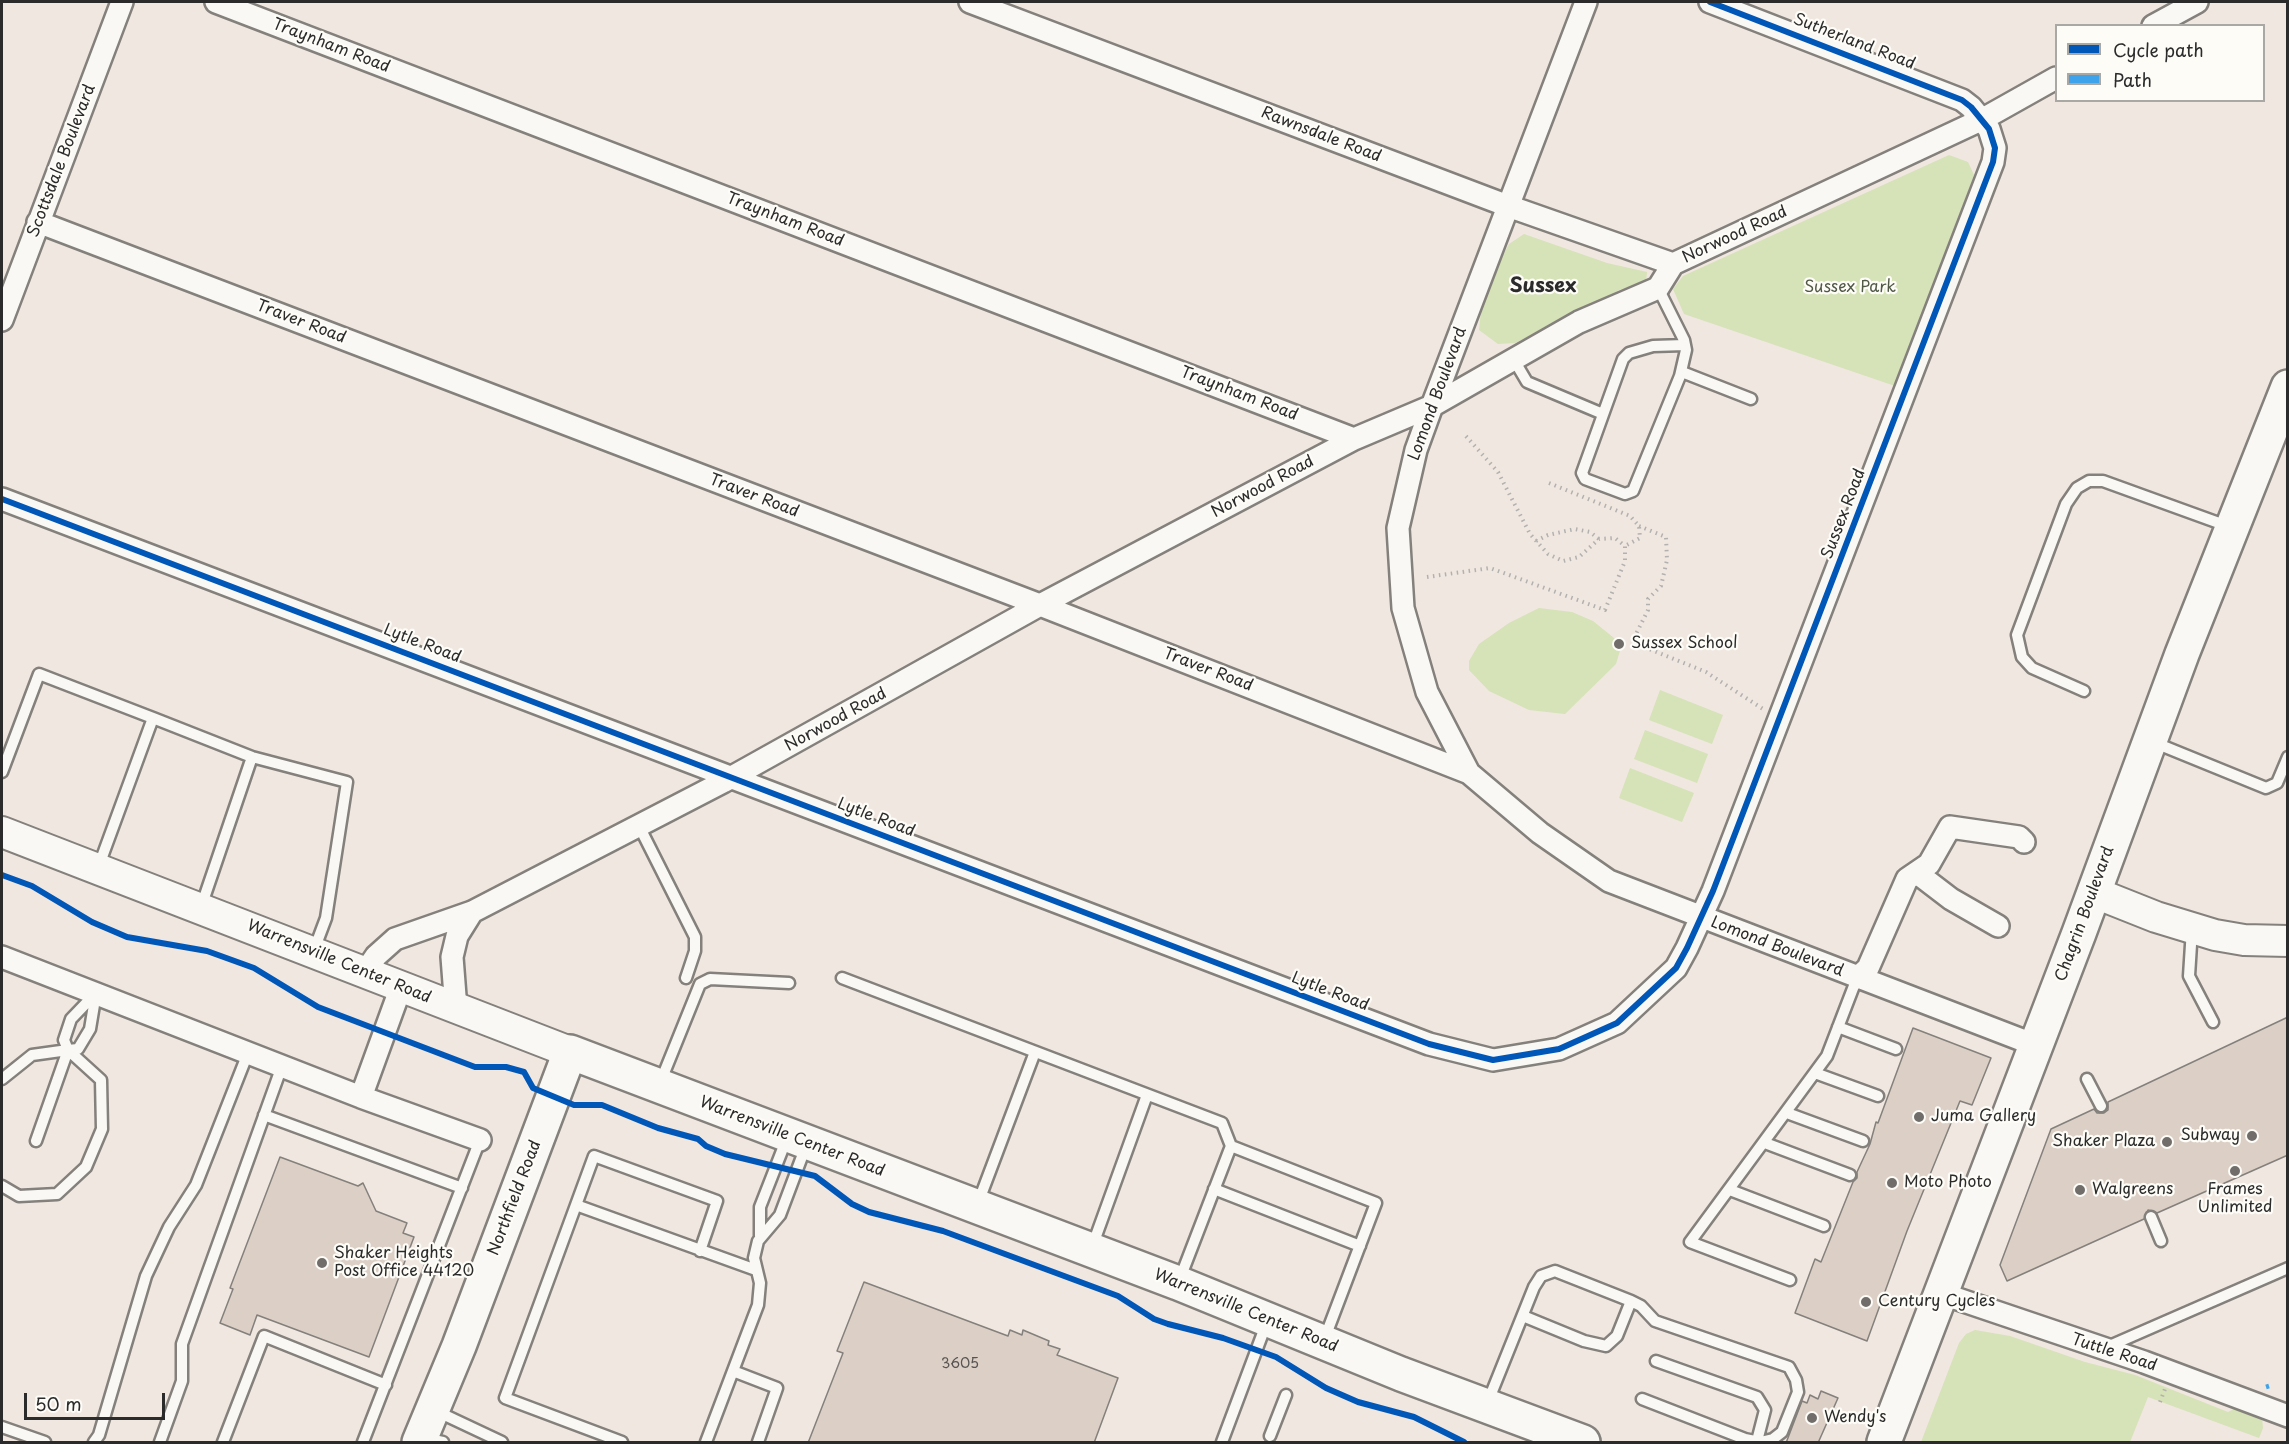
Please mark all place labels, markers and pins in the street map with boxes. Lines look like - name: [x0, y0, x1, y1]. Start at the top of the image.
- place label: Sussex School: [1631, 634, 1738, 654]
- marker: Sussex School: [1612, 637, 1626, 651]
- place label: Juma Gallery: [1931, 1107, 2036, 1127]
- marker: Juma Gallery: [1912, 1110, 1926, 1124]
- place label: Subway: [2181, 1126, 2240, 1146]
- marker: Subway: [2245, 1129, 2259, 1143]
- place label: Shaker Plaza: [2052, 1132, 2155, 1152]
- marker: Shaker Plaza: [2160, 1135, 2174, 1149]
- marker: Frames Unlimited: [2228, 1164, 2242, 1178]
- place label: Moto Photo: [1904, 1173, 1992, 1193]
- marker: Moto Photo: [1885, 1176, 1899, 1190]
- place label: Walgreens: [2092, 1180, 2173, 1200]
- place label: Frames Unlimited: [2198, 1180, 2272, 1218]
- marker: Walgreens: [2073, 1183, 2087, 1197]
- place label: Shaker Heights Post Office 44120: [334, 1244, 474, 1282]
- marker: Shaker Heights Post Office 44120: [315, 1256, 329, 1270]
- place label: Century Cycles: [1878, 1292, 1995, 1312]
- marker: Century Cycles: [1859, 1295, 1873, 1309]
- place label: Wendy's: [1824, 1408, 1886, 1428]
- marker: Wendy's: [1805, 1411, 1819, 1425]

